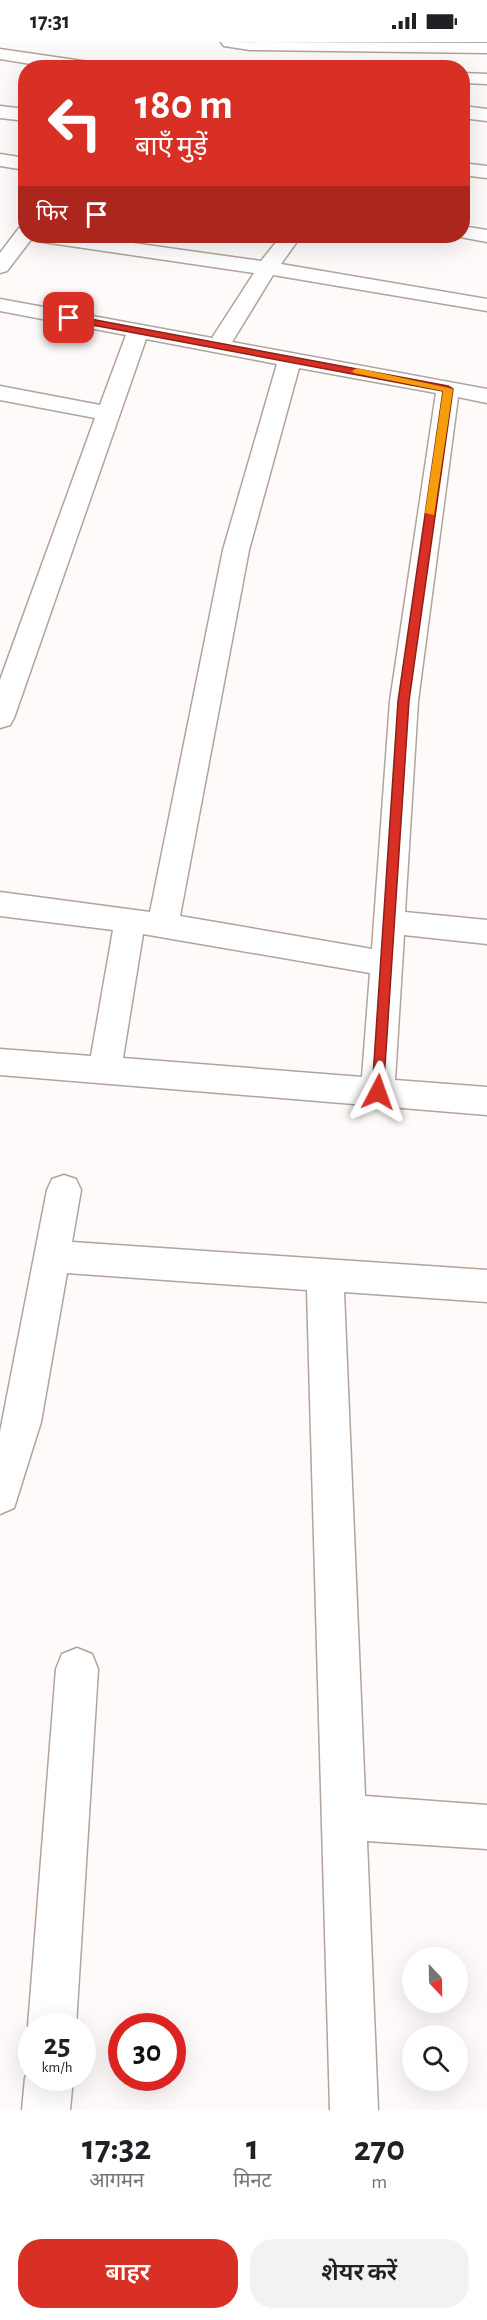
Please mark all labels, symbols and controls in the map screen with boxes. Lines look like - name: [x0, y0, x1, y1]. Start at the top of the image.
- text: 17:31: [30, 10, 70, 32]
- icon: left: [36, 84, 114, 162]
- text: 180 m: [135, 84, 233, 126]
- text: बाएँ मुड़ें: [135, 133, 207, 160]
- icon: arrive: [80, 198, 113, 231]
- text: फिर: [36, 202, 68, 224]
- pin: [43, 292, 94, 343]
- icon: arrive: [52, 301, 85, 334]
- position arrow: [346, 1060, 410, 1124]
- north arrow: [402, 1947, 468, 2013]
- map controls: [402, 1947, 468, 2091]
- speed limit sign: 30: [108, 2013, 186, 2091]
- button: search: [402, 2025, 468, 2091]
- text: 25: [43, 2030, 71, 2060]
- text: km/h: [42, 2060, 72, 2075]
- text: 17:32: [82, 2130, 151, 2166]
- text: 1: [246, 2130, 259, 2166]
- text: 270: [354, 2131, 405, 2167]
- text: आगमन: [89, 2171, 144, 2191]
- text: मिनट: [233, 2171, 272, 2191]
- text: m: [371, 2172, 387, 2192]
- button: बाहर: [18, 2239, 238, 2308]
- button: शेयर करें: [250, 2239, 469, 2308]

